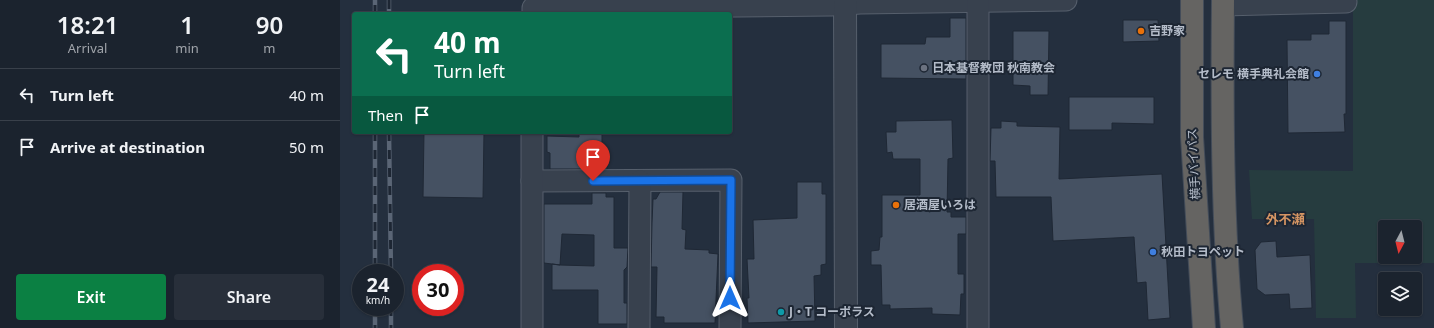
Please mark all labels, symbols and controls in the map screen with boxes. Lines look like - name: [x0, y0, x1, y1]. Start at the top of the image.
- text: 18:21: [57, 8, 118, 41]
- text: 1: [180, 8, 194, 41]
- text: 90: [256, 8, 283, 41]
- place label: 吉野家: [1149, 22, 1185, 39]
- text: 40 m: [434, 23, 501, 61]
- marker: 吉野家: [1136, 26, 1146, 36]
- icon: left: [368, 28, 420, 80]
- text: Arrival: [68, 39, 107, 57]
- text: min: [175, 39, 199, 57]
- text: m: [263, 39, 275, 57]
- text: Turn left: [434, 59, 505, 83]
- place label: 日本基督教団 秋南教会: [932, 59, 1055, 76]
- marker: 日本基督教団 秋南教会: [919, 63, 929, 73]
- place label: セレモ 横手典礼会館: [1198, 65, 1309, 82]
- marker: セレモ 横手典礼会館: [1312, 69, 1322, 79]
- icon: left: [16, 84, 38, 106]
- text: Turn left: [50, 85, 114, 105]
- text: 40 m: [289, 85, 324, 105]
- icon: arrive: [411, 104, 433, 126]
- text: Then: [368, 105, 403, 125]
- street label: 横手バイパス: [1183, 128, 1204, 200]
- icon: arrive: [16, 136, 38, 158]
- text: Arrive at destination: [50, 137, 205, 157]
- text: 50 m: [289, 137, 324, 157]
- pin: [576, 140, 610, 181]
- icon: arrive: [582, 146, 604, 168]
- place label: 居酒屋いろは: [904, 196, 976, 213]
- marker: 居酒屋いろは: [891, 200, 901, 210]
- district label: 外不瀬: [1265, 210, 1305, 228]
- north arrow: [1378, 220, 1422, 264]
- map controls: [1378, 220, 1422, 316]
- place label: 秋田トヨペット: [1161, 243, 1245, 260]
- marker: 秋田トヨペット: [1148, 247, 1158, 257]
- speed limit sign: 30: [412, 264, 464, 316]
- text: 24: [367, 271, 389, 298]
- button: layers: [1378, 272, 1422, 316]
- button: Exit: [16, 274, 166, 320]
- button: Share: [174, 274, 324, 320]
- position arrow: [709, 277, 751, 319]
- text: km/h: [366, 293, 390, 307]
- place label: J・T コーポラス: [788, 303, 875, 320]
- marker: J・T コーポラス: [776, 307, 786, 317]

